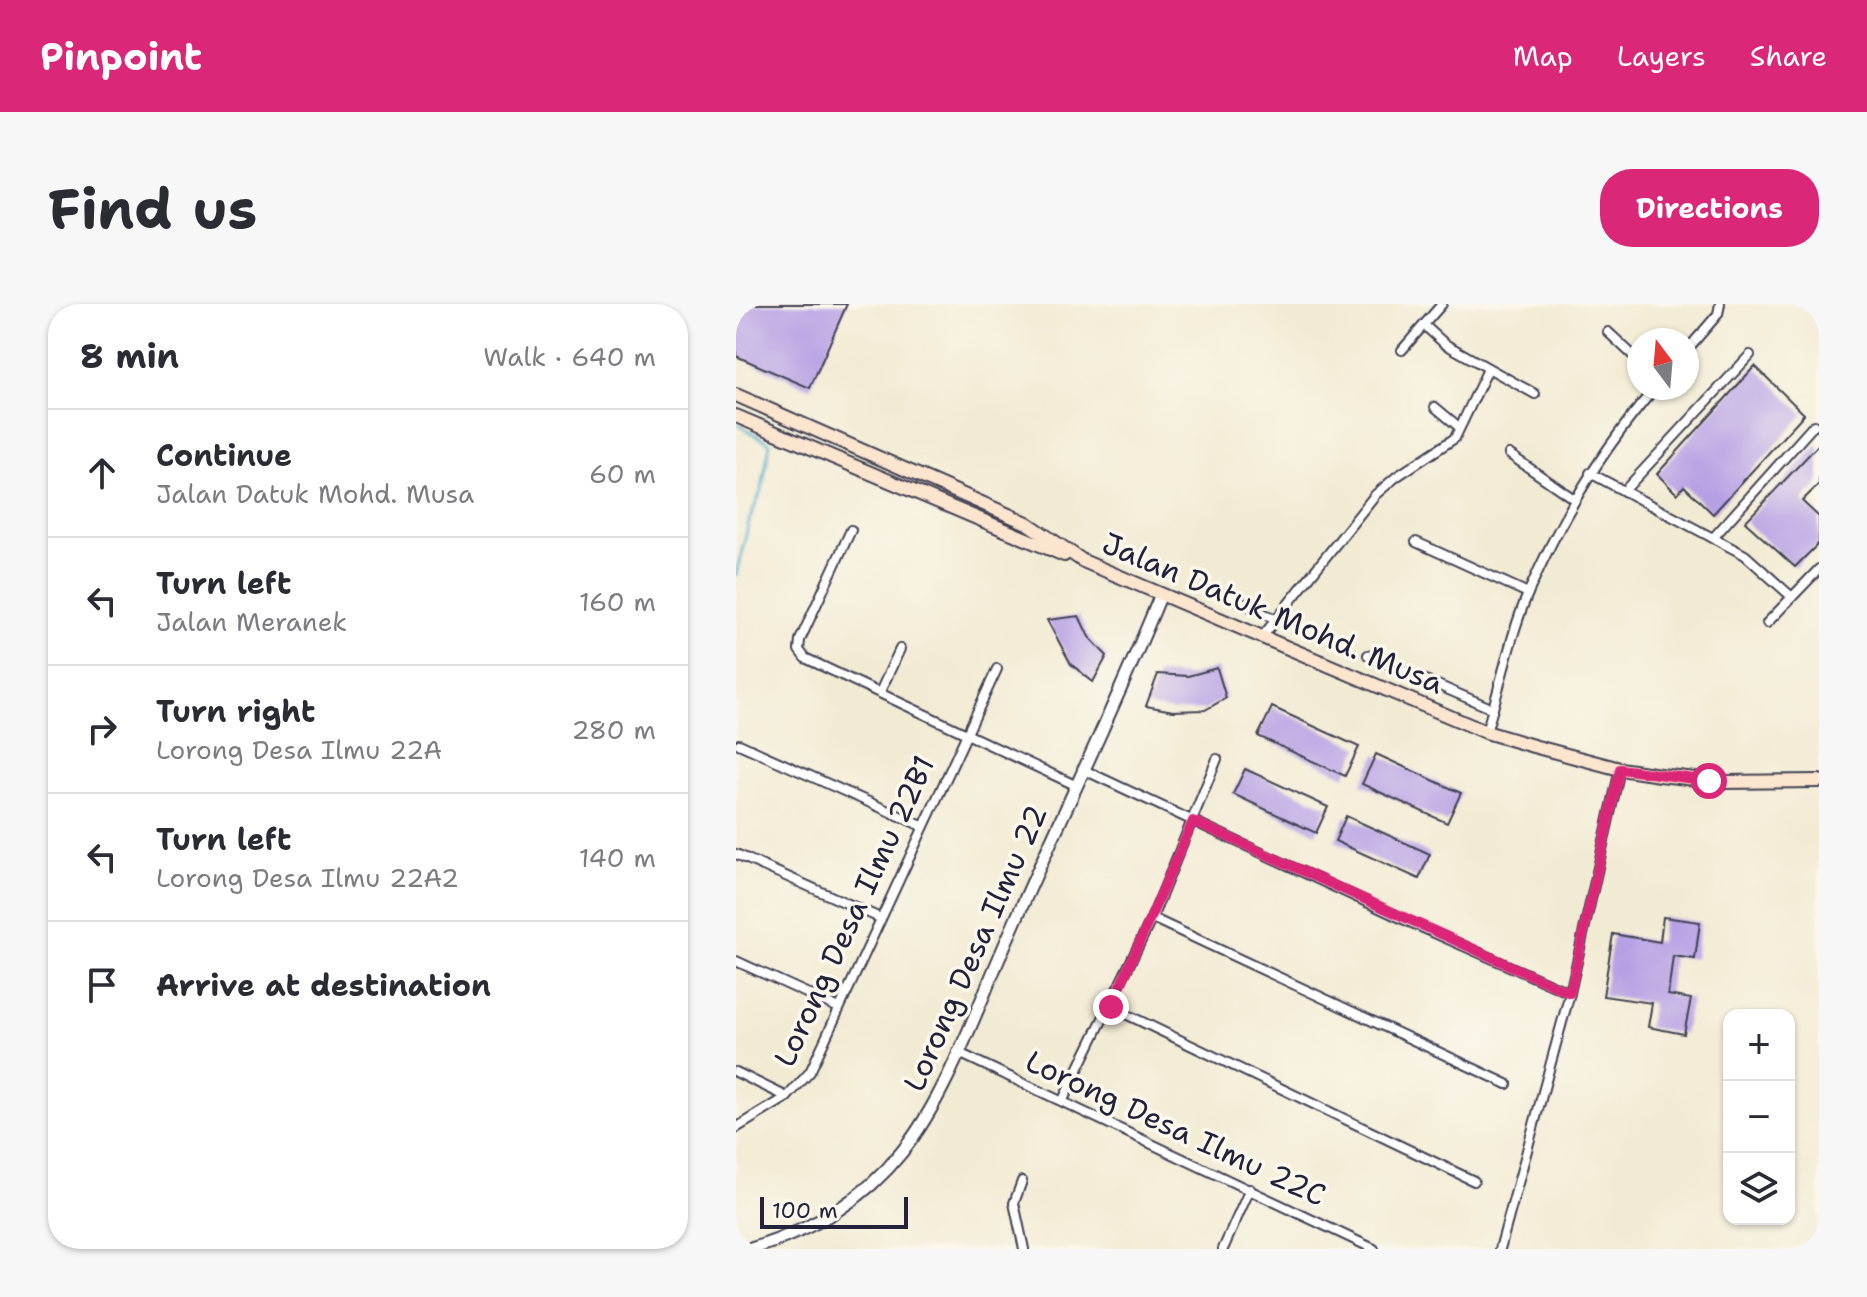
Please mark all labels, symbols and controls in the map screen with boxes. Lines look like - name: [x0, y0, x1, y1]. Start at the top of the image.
- text: Pinpoint: [40, 31, 202, 82]
- text: Map: [1513, 37, 1573, 75]
- text: Layers: [1617, 37, 1706, 75]
- text: Share: [1750, 37, 1827, 75]
- button: Directions: [1600, 169, 1819, 247]
- text: Find us: [48, 171, 257, 246]
- north arrow: [1627, 328, 1699, 400]
- text: 8 min: [80, 333, 179, 379]
- text: Walk · 640 m: [483, 339, 656, 374]
- text: Continue: [156, 435, 292, 476]
- icon: ahead: [80, 451, 124, 495]
- text: 60 m: [589, 456, 656, 491]
- text: Jalan Datuk Mohd. Musa: [156, 476, 474, 511]
- street label: Jalan Datuk Mohd. Musa: [1096, 522, 1450, 704]
- text: Turn left: [156, 563, 291, 604]
- icon: left: [80, 579, 124, 623]
- text: 160 m: [579, 584, 656, 619]
- text: Jalan Meranek: [156, 604, 347, 639]
- text: Turn right: [156, 691, 315, 732]
- icon: right: [80, 707, 124, 751]
- text: 280 m: [571, 712, 656, 747]
- text: Lorong Desa Ilmu 22A: [156, 732, 442, 767]
- street label: Lorong Desa Ilmu 22B1: [764, 749, 944, 1073]
- route start: [1691, 763, 1727, 799]
- street label: Lorong Desa Ilmu 22: [893, 798, 1057, 1098]
- text: Turn left: [156, 819, 291, 860]
- icon: left: [80, 835, 124, 879]
- text: 140 m: [579, 840, 656, 875]
- text: Lorong Desa Ilmu 22A2: [156, 860, 459, 895]
- icon: arrive: [80, 963, 124, 1007]
- text: Arrive at destination: [156, 965, 491, 1006]
- route end: [1093, 989, 1129, 1025]
- map controls: [1723, 1009, 1795, 1225]
- button: +: [1723, 1009, 1795, 1081]
- street label: Lorong Desa Ilmu 22C: [1019, 1040, 1333, 1216]
- button: −: [1723, 1081, 1795, 1153]
- button: layers: [1723, 1153, 1795, 1225]
- scale bar: [760, 1193, 908, 1229]
- text: 100 m: [772, 1196, 838, 1225]

